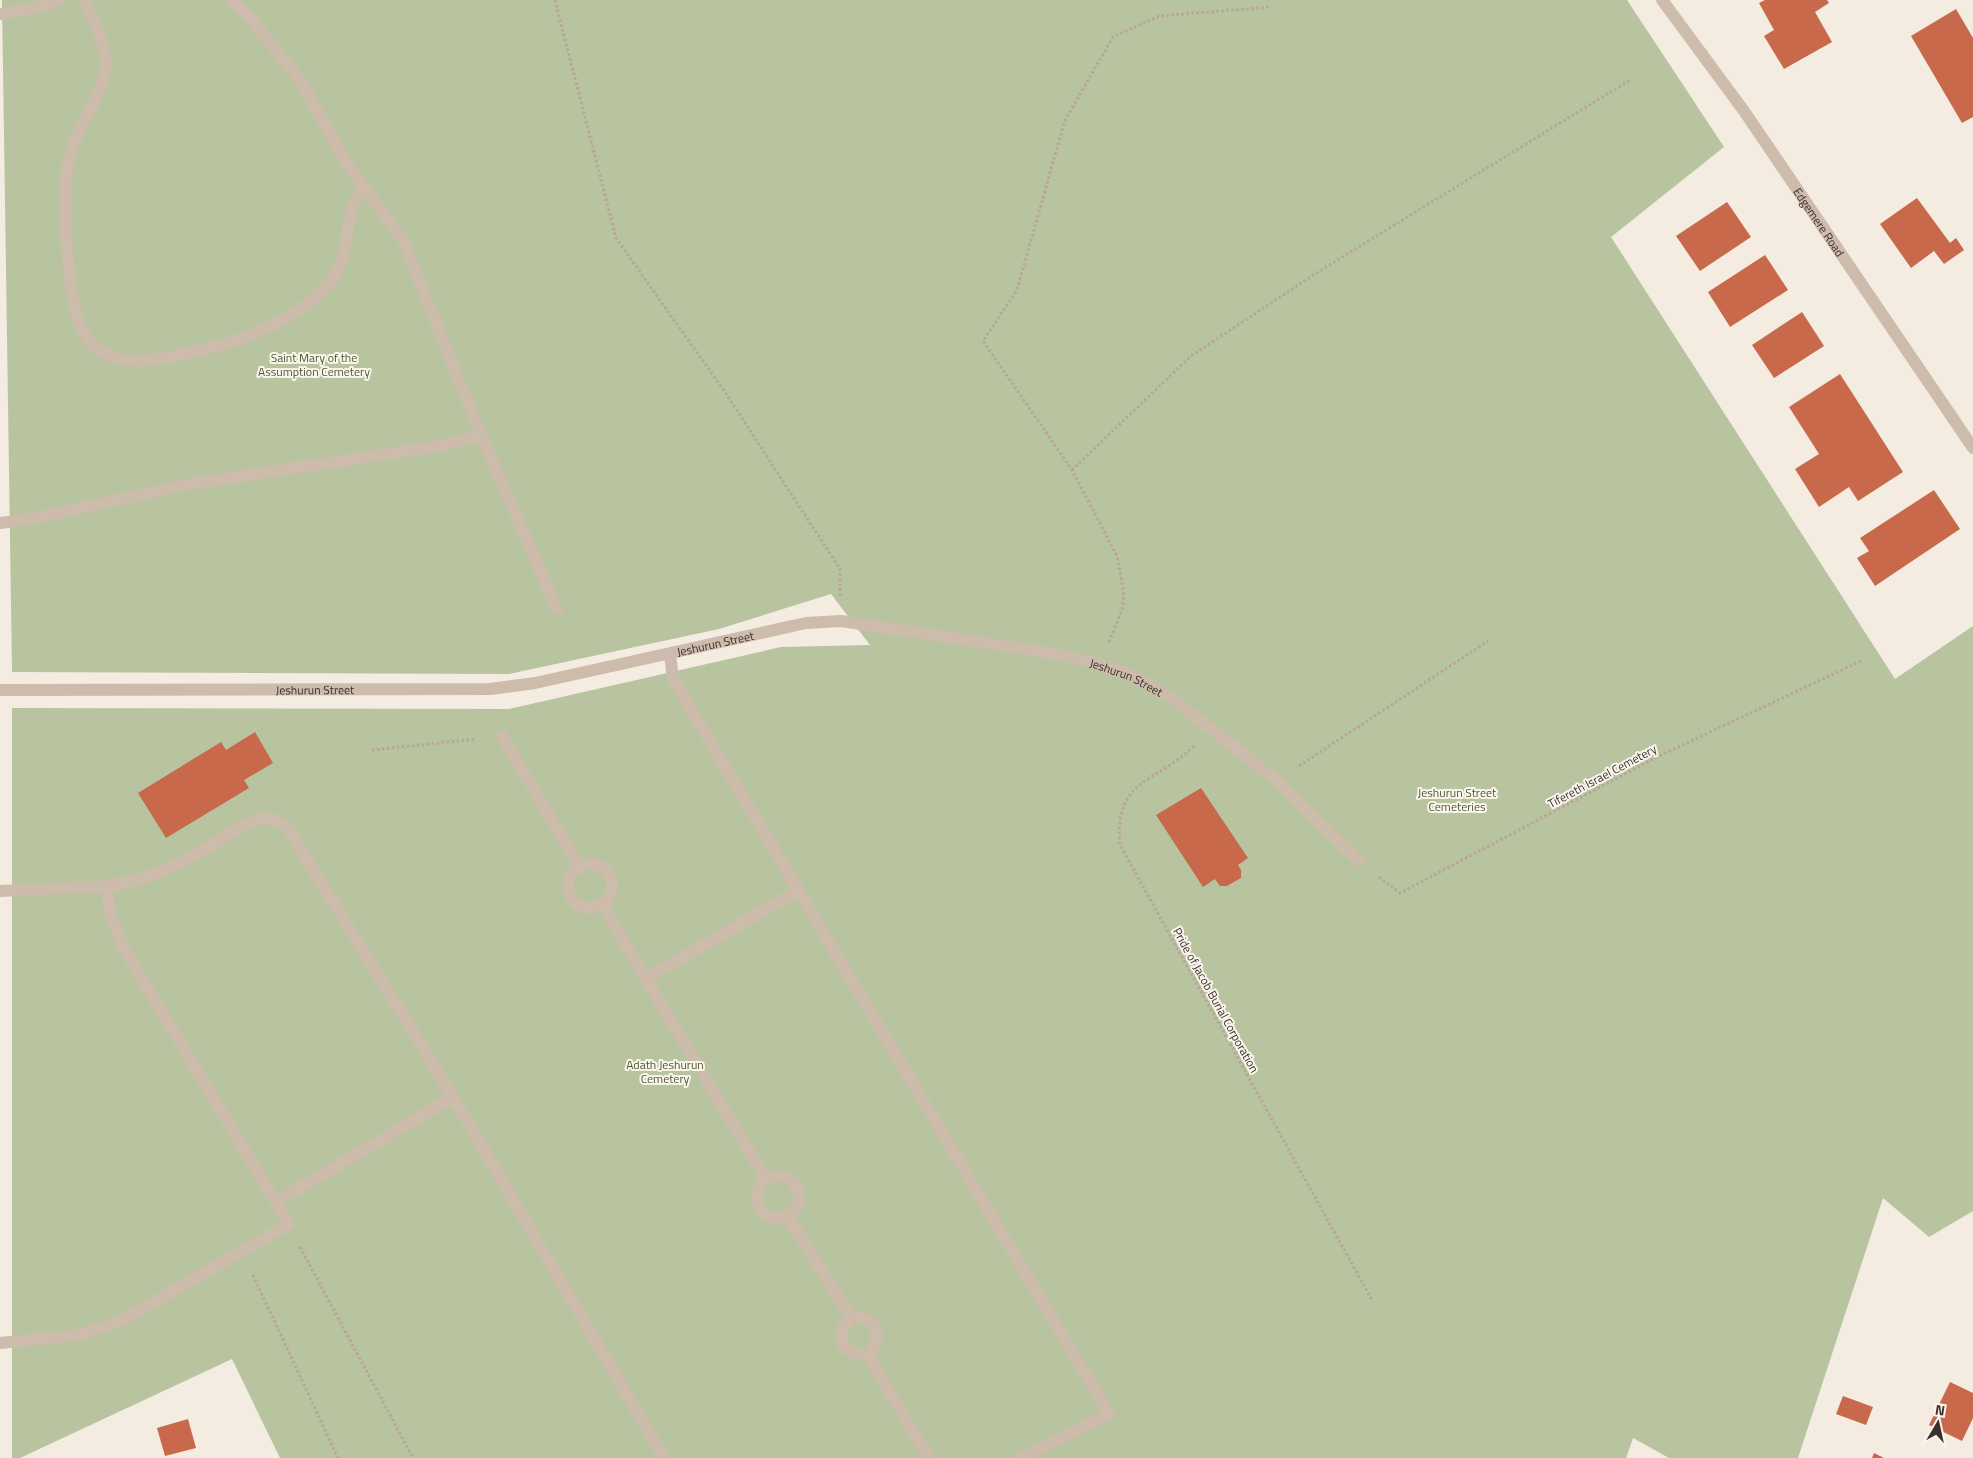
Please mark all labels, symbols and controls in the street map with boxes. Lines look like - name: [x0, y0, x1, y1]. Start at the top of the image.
- street label: Edgemere Road: [1789, 183, 1850, 260]
- park label: Saint Mary of the Assumption Cemetery: [258, 348, 370, 381]
- street label: Jeshurun Street: [675, 625, 756, 661]
- street label: Jeshurun Street: [1088, 653, 1167, 701]
- street label: Jeshurun Street: [276, 680, 355, 699]
- street label: Tifereth Israel Cemetery: [1544, 739, 1660, 813]
- park label: Jeshurun Street Cemeteries: [1418, 783, 1497, 816]
- street label: Pride of Jacob Burial Corporation: [1168, 924, 1264, 1076]
- park label: Adath Jeshurun Cemetery: [626, 1055, 704, 1088]
- north arrow: [1913, 1398, 1963, 1448]
- text: N: [1934, 1399, 1947, 1421]

